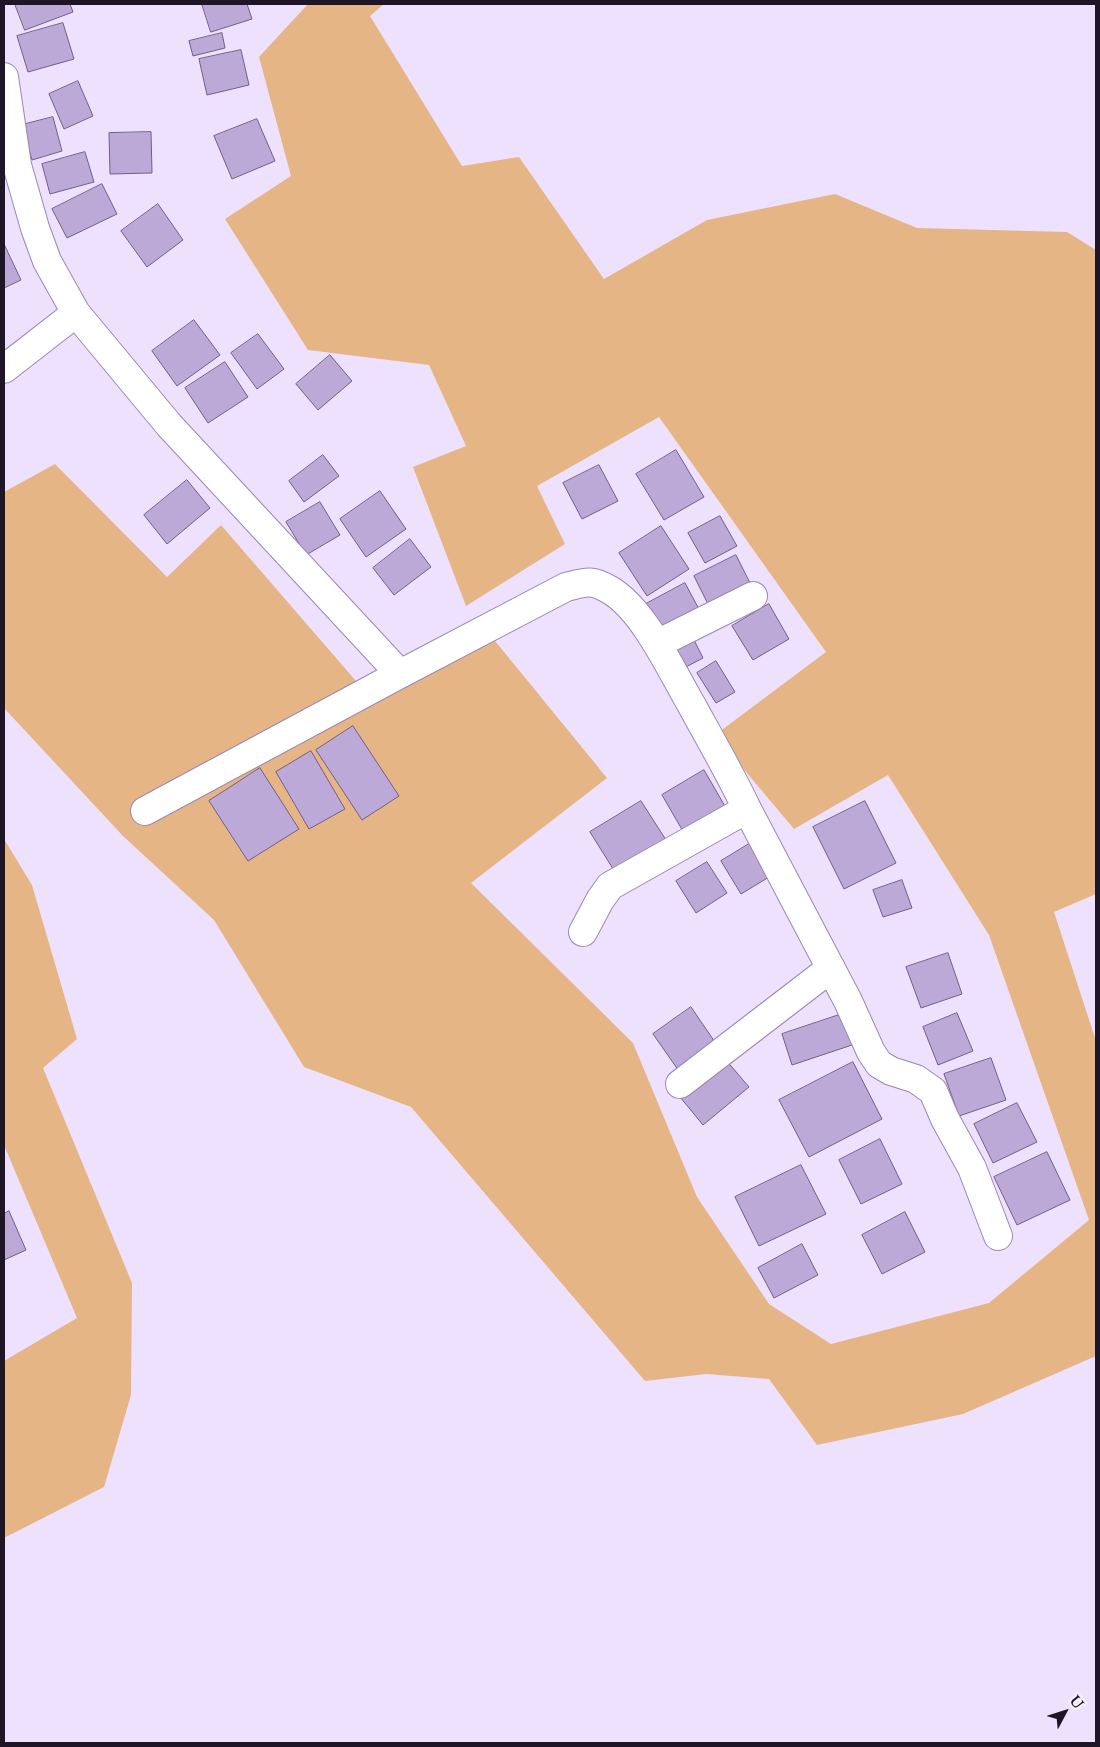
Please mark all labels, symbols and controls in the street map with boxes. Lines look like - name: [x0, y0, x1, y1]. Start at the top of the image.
- north arrow: [1040, 1687, 1090, 1737]
- text: U: [1066, 1692, 1087, 1713]

